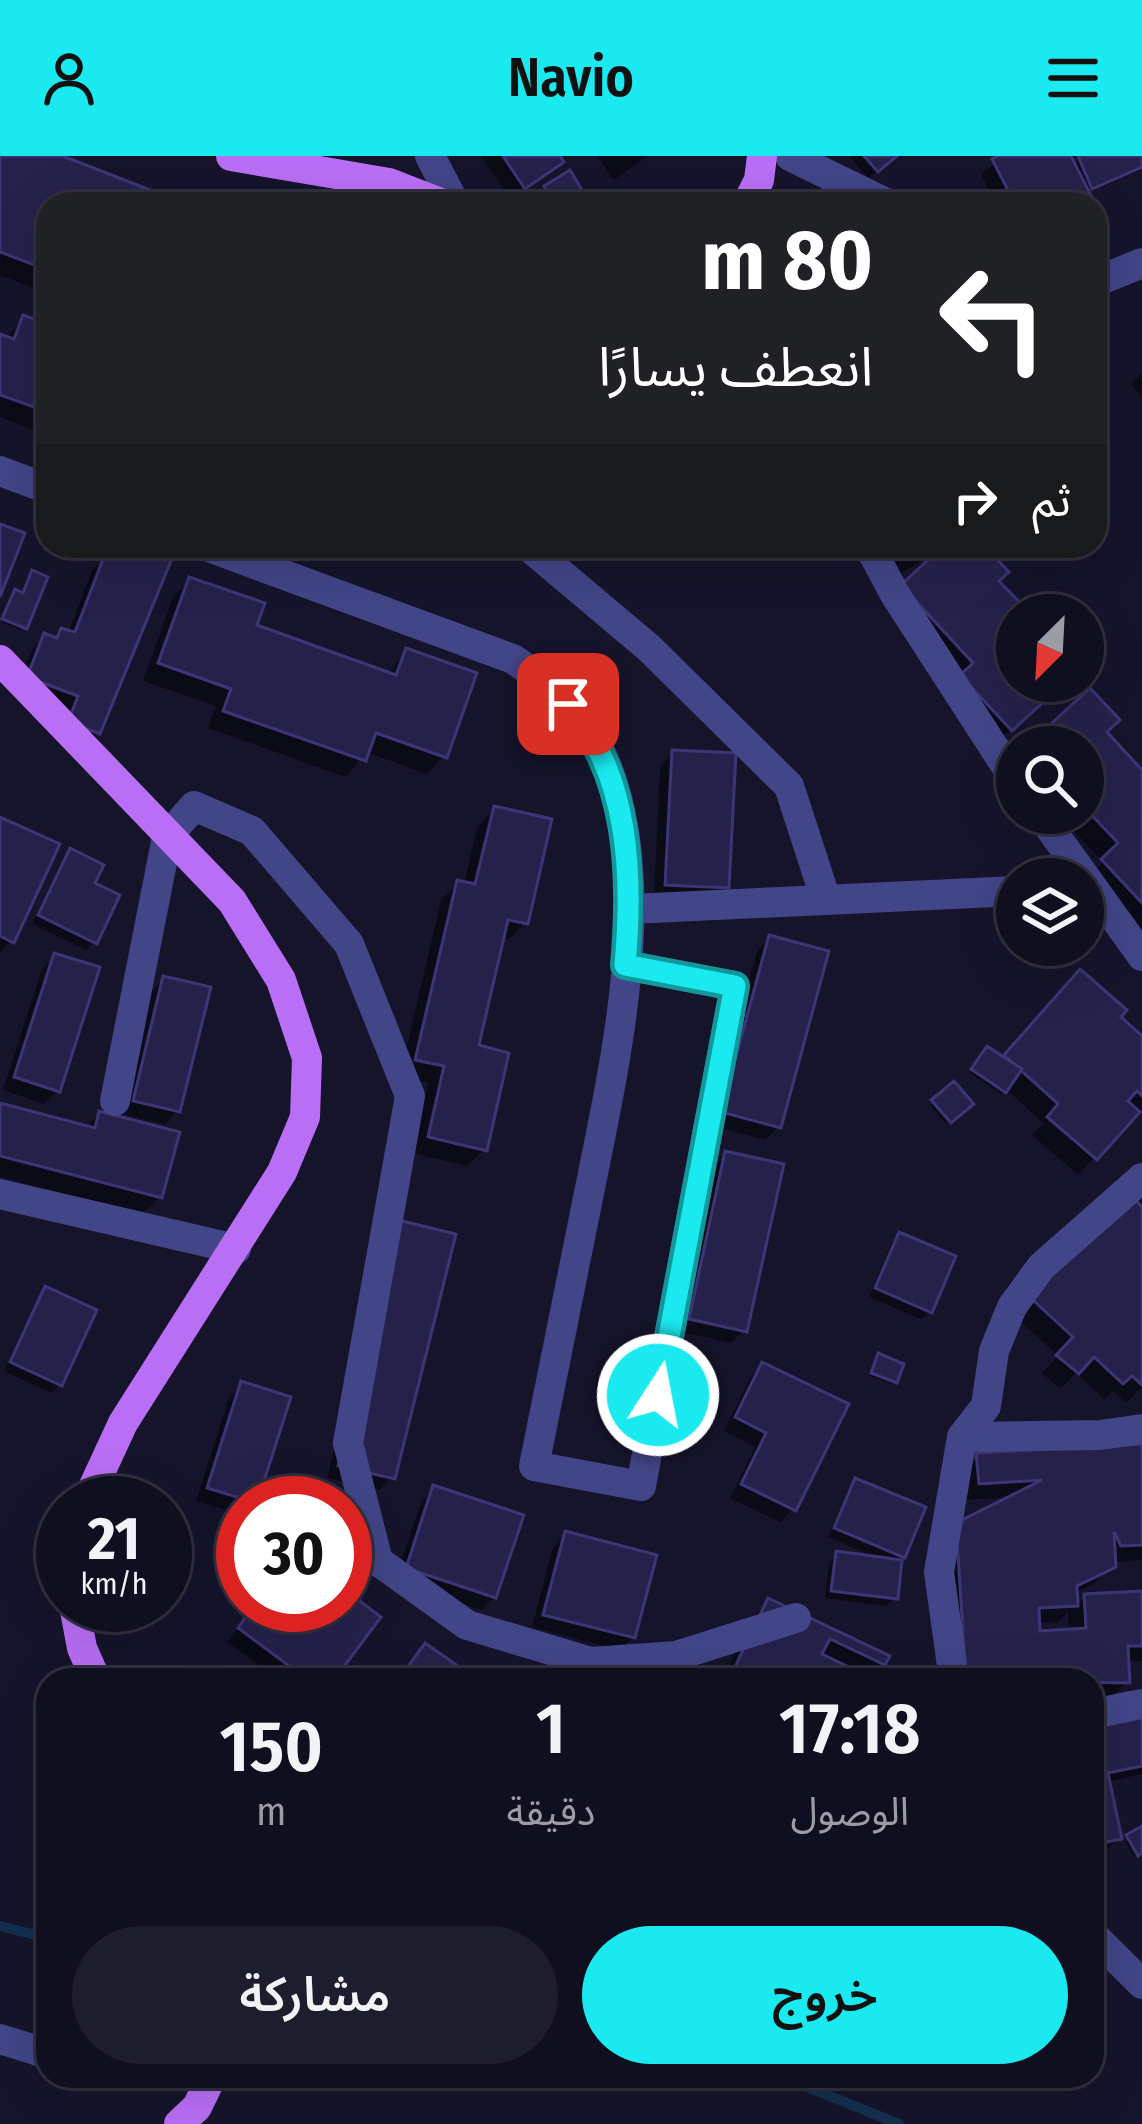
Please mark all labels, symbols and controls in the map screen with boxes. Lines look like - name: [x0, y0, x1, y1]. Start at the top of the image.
- icon: person: [36, 45, 102, 111]
- icon: menu: [1040, 45, 1106, 111]
- text: Navio: [508, 46, 634, 110]
- text: 80 m: [701, 210, 873, 311]
- icon: left: [915, 240, 1071, 396]
- text: انعطف يسارًا: [598, 336, 873, 400]
- icon: right: [942, 468, 1008, 534]
- text: ثم: [1032, 474, 1071, 528]
- north arrow: [996, 594, 1104, 702]
- map controls: [996, 594, 1104, 966]
- pin: [517, 653, 619, 755]
- icon: arrive: [535, 671, 601, 737]
- button: search: [996, 726, 1104, 834]
- button: layers: [996, 858, 1104, 966]
- position arrow: [595, 1332, 721, 1458]
- speed limit sign: 30: [216, 1476, 372, 1632]
- text: 21: [88, 1503, 140, 1575]
- text: km/h: [81, 1566, 147, 1602]
- text: 1: [536, 1686, 566, 1772]
- text: 17:18: [779, 1686, 921, 1772]
- text: 150: [220, 1704, 323, 1790]
- text: m: [256, 1789, 286, 1835]
- text: دقيقة: [507, 1789, 595, 1835]
- text: الوصول: [790, 1789, 909, 1835]
- button: مشاركة: [72, 1926, 558, 2064]
- button: خروج: [582, 1926, 1068, 2064]

